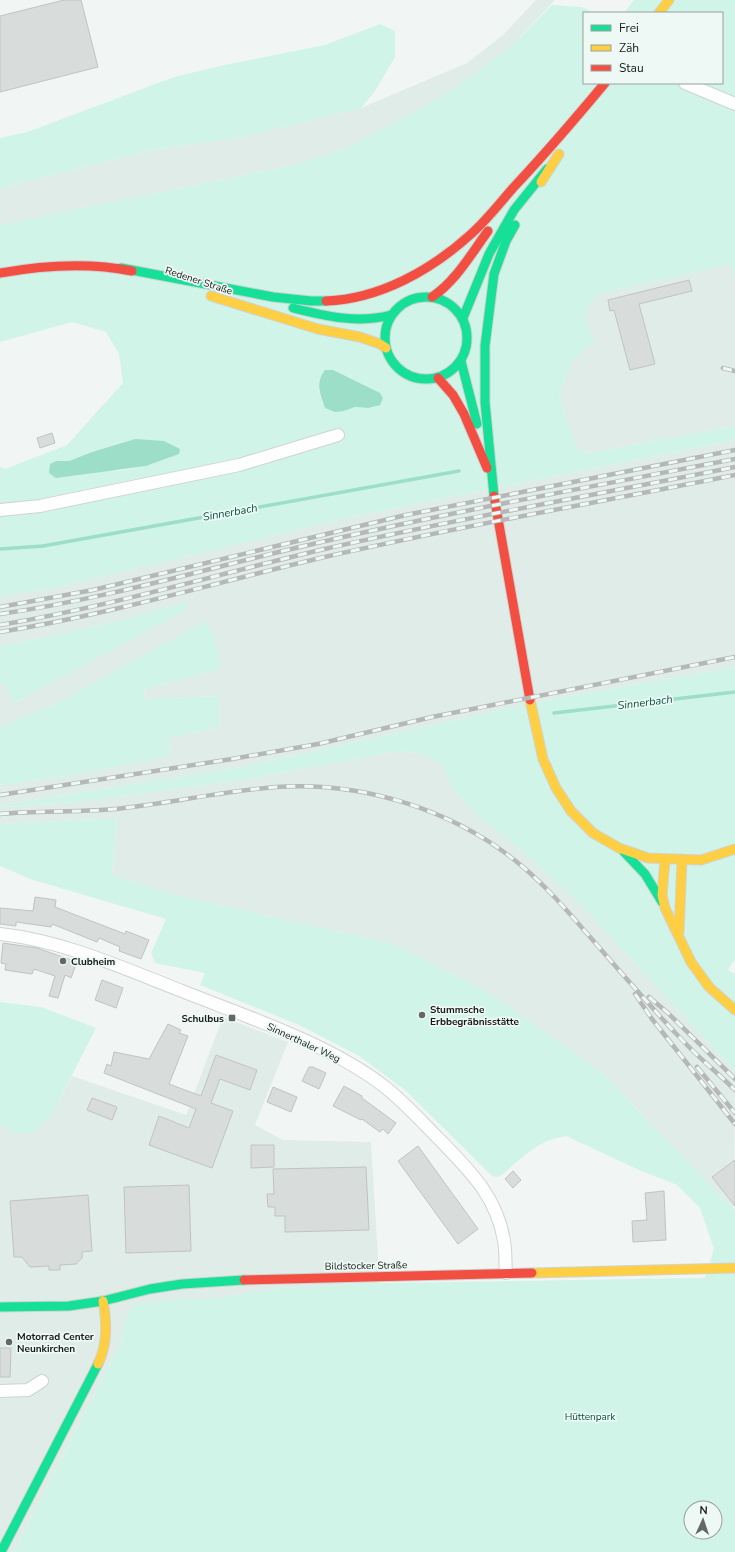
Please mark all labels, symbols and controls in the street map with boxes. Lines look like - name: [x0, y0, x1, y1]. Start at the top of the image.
- legend: [583, 12, 723, 84]
- text: Frei: [619, 20, 639, 36]
- text: Zäh: [619, 40, 639, 56]
- text: Stau: [619, 60, 644, 76]
- street label: Redener Straße: [163, 263, 234, 298]
- water label: Sinnerbach: [202, 500, 259, 525]
- water label: Sinnerbach: [617, 692, 673, 713]
- place label: Clubheim: [71, 955, 116, 969]
- marker: Clubheim: [58, 956, 68, 966]
- place label: Stummsche Erbbegräbnisstätte: [430, 1003, 519, 1029]
- marker: Stummsche Erbbegräbnisstätte: [417, 1010, 427, 1020]
- place label: Schulbus: [181, 1012, 224, 1026]
- marker: Schulbus: [227, 1013, 237, 1023]
- street label: Sinnerthaler Weg: [265, 1020, 343, 1066]
- street label: Bildstocker Straße: [325, 1258, 407, 1274]
- place label: Motorrad Center Neunkirchen: [17, 1330, 94, 1356]
- marker: Motorrad Center Neunkirchen: [4, 1337, 14, 1347]
- park label: Hüttenpark: [565, 1410, 616, 1424]
- north arrow: [683, 1500, 723, 1540]
- text: N: [699, 1503, 708, 1518]

